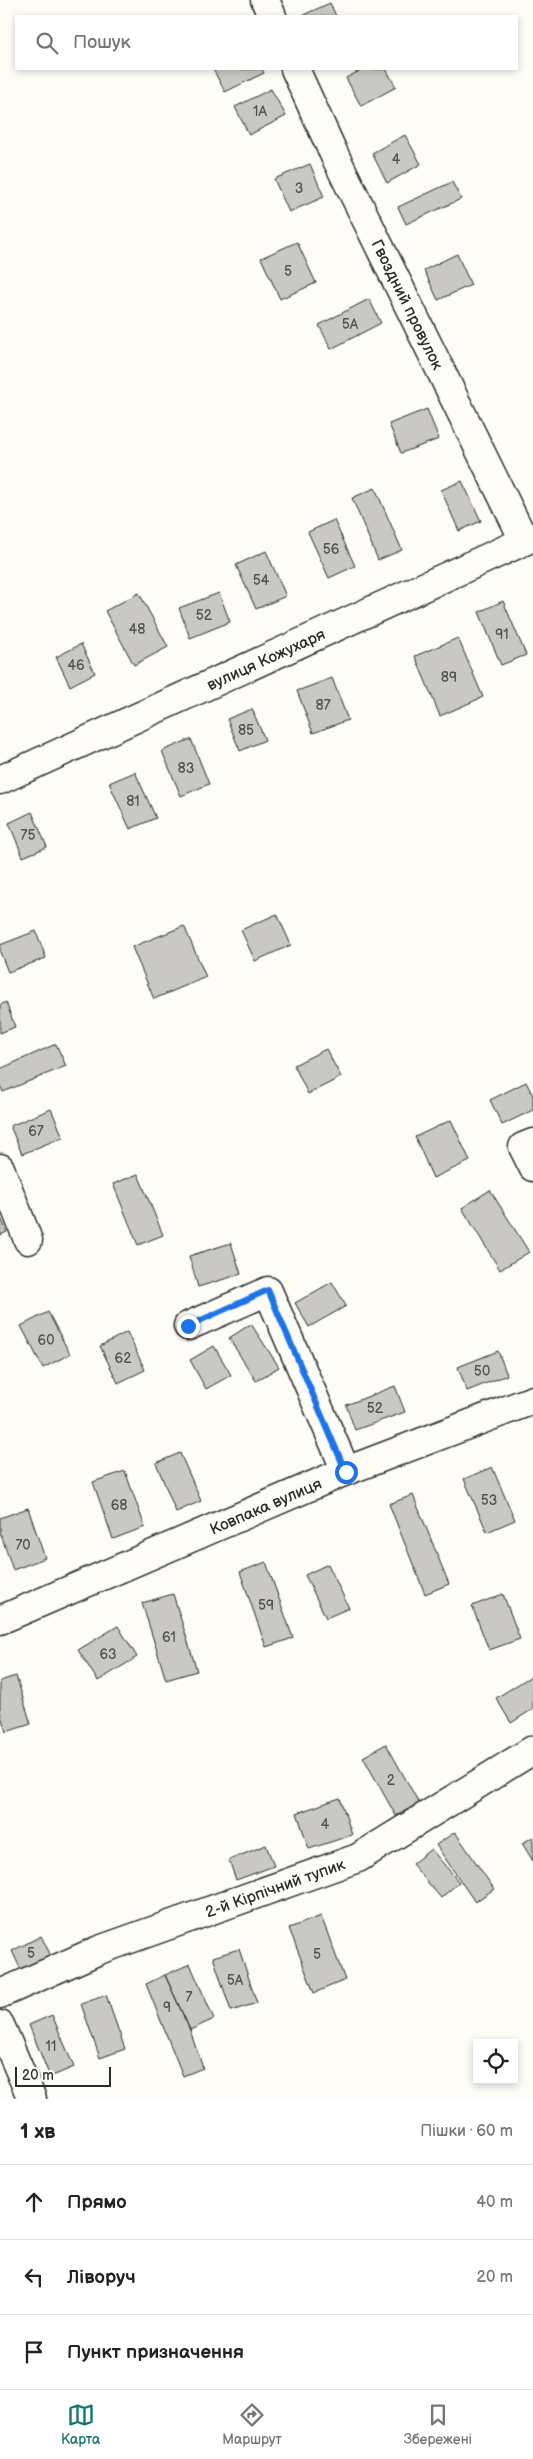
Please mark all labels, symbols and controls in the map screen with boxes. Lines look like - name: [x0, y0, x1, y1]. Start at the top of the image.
- search box: [15, 15, 518, 70]
- icon: search: [33, 29, 61, 57]
- text: Пошук: [73, 31, 131, 54]
- house number: 1А: [253, 103, 267, 120]
- house number: 4: [392, 151, 401, 168]
- house number: 3: [295, 180, 303, 197]
- street label: Гвоздний провулок: [367, 237, 447, 374]
- house number: 5: [284, 263, 292, 280]
- house number: 5А: [342, 316, 359, 333]
- house number: 56: [323, 541, 340, 558]
- house number: 54: [253, 572, 270, 589]
- house number: 52: [196, 607, 213, 624]
- house number: 48: [129, 621, 145, 638]
- street label: вулиця Кожухаря: [204, 625, 329, 695]
- house number: 91: [495, 626, 509, 643]
- house number: 46: [67, 657, 85, 674]
- house number: 89: [441, 669, 457, 686]
- house number: 87: [315, 697, 331, 714]
- house number: 85: [238, 722, 254, 739]
- house number: 83: [178, 760, 194, 777]
- house number: 81: [126, 793, 140, 810]
- house number: 75: [21, 827, 35, 844]
- house number: 67: [28, 1123, 44, 1140]
- route end: [177, 1315, 200, 1338]
- house number: 60: [38, 1332, 54, 1349]
- house number: 62: [115, 1350, 132, 1367]
- house number: 50: [474, 1363, 490, 1380]
- house number: 52: [367, 1400, 384, 1417]
- route start: [335, 1461, 358, 1484]
- street label: Ковпака вулиця: [207, 1475, 325, 1540]
- house number: 53: [481, 1492, 497, 1509]
- house number: 68: [111, 1497, 127, 1514]
- house number: 70: [15, 1537, 31, 1554]
- house number: 59: [258, 1597, 274, 1614]
- house number: 61: [162, 1629, 176, 1646]
- house number: 63: [99, 1646, 117, 1663]
- house number: 2: [387, 1772, 396, 1789]
- house number: 4: [321, 1816, 330, 1833]
- street label: 2-й Кірпічний тупик: [203, 1855, 348, 1922]
- house number: 5: [27, 1945, 35, 1962]
- house number: 5: [313, 1946, 321, 1963]
- house number: 5А: [227, 1972, 244, 1989]
- house number: 7: [186, 1989, 193, 2006]
- house number: 9: [163, 1999, 171, 2016]
- house number: 11: [46, 2038, 56, 2055]
- map controls: [473, 2039, 518, 2084]
- button: locate: [473, 2039, 518, 2084]
- scale bar: [15, 2064, 111, 2087]
- text: 20 m: [22, 2067, 54, 2084]
- text: 1 хв: [20, 2119, 56, 2144]
- text: Пішки · 60 m: [420, 2122, 513, 2141]
- icon: ahead: [20, 2188, 48, 2216]
- text: Прямо: [67, 2191, 127, 2214]
- text: 40 m: [476, 2193, 513, 2212]
- icon: left: [20, 2263, 48, 2291]
- text: Ліворуч: [67, 2266, 136, 2289]
- text: 20 m: [477, 2268, 513, 2287]
- icon: arrive: [20, 2338, 48, 2366]
- text: Пункт призначення: [67, 2341, 244, 2364]
- tab: Карта: [61, 2401, 100, 2448]
- tab: Маршрут: [222, 2401, 282, 2448]
- tab: Збережені: [404, 2401, 472, 2448]

